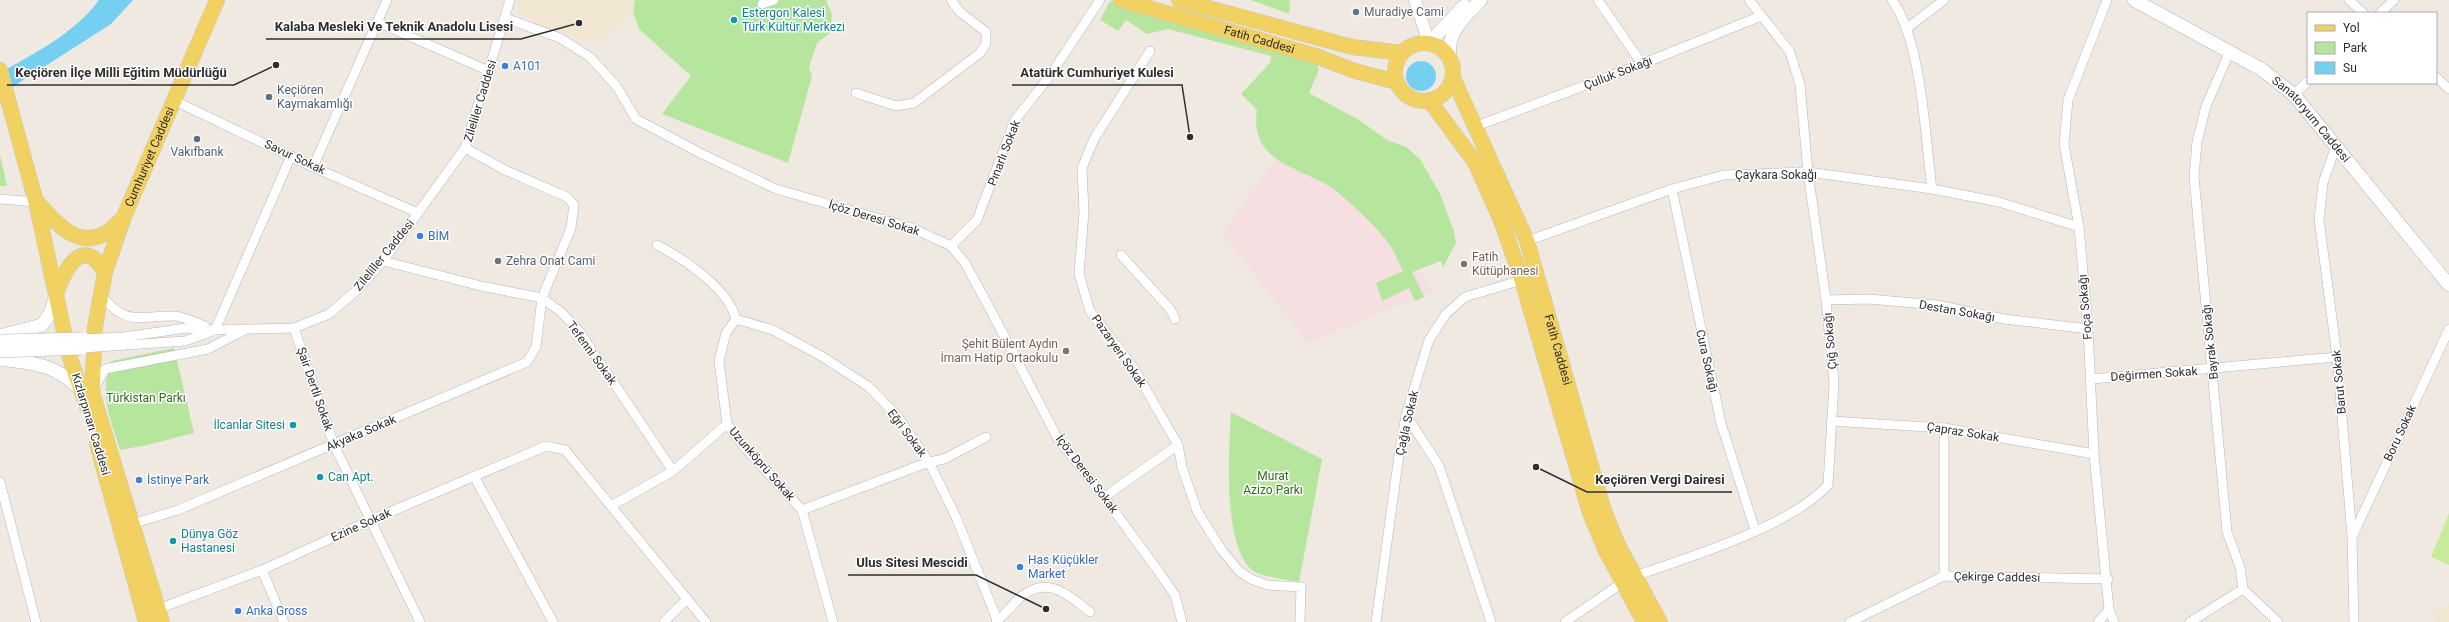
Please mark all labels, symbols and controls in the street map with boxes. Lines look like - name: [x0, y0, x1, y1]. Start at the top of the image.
- place label: Muradiye Cami: [1364, 5, 1444, 19]
- place label: Estergon Kalesi Türk Kültür Merkezi: [742, 6, 845, 34]
- marker: Muradiye Cami: [1351, 7, 1361, 17]
- legend: [2307, 12, 2437, 84]
- callout: Kalaba Mesleki Ve Teknik Anadolu Lisesi: [266, 14, 521, 39]
- marker: Estergon Kalesi Türk Kültür Merkezi: [729, 15, 739, 25]
- text: Kalaba Mesleki Ve Teknik Anadolu Lisesi: [275, 19, 513, 34]
- text: Yol: [2343, 21, 2360, 35]
- street label: Fatih Caddesi: [1222, 23, 1296, 57]
- text: Park: [2343, 41, 2368, 55]
- street label: Çulluk Sokağı: [1582, 54, 1654, 92]
- street label: Zileliler Caddesi: [461, 58, 499, 144]
- place label: A101: [513, 59, 541, 73]
- callout: Keçiören İlçe Milli Eğitim Müdürlüğü: [7, 60, 234, 85]
- callout: Atatürk Cumhuriyet Kulesi: [1012, 60, 1182, 85]
- marker: A101: [500, 61, 510, 71]
- text: Su: [2343, 61, 2357, 75]
- text: Keçiören İlçe Milli Eğitim Müdürlüğü: [15, 65, 227, 80]
- text: Atatürk Cumhuriyet Kulesi: [1020, 65, 1174, 80]
- street label: Sanatoryum Caddesi: [2269, 73, 2353, 165]
- place label: Keçiören Kaymakamlığı: [277, 83, 352, 111]
- marker: Keçiören Kaymakamlığı: [264, 92, 274, 102]
- street label: Cumhuriyet Caddesi: [122, 105, 177, 209]
- street label: Pınarlı Sokak: [985, 117, 1023, 188]
- marker: Vakıfbank: [192, 134, 202, 144]
- street label: Savur Sokak: [262, 137, 329, 178]
- place label: Vakıfbank: [170, 145, 224, 159]
- street label: Çaykara Sokağı: [1735, 168, 1817, 182]
- street label: İçöz Deresi Sokak: [827, 197, 922, 239]
- street label: Zileliller Caddesi: [351, 216, 417, 294]
- place label: BİM: [428, 228, 449, 243]
- marker: BİM: [415, 231, 425, 241]
- place label: Fatih Kütüphanesi: [1472, 250, 1539, 278]
- place label: Zehra Onat Cami: [506, 254, 596, 268]
- marker: Zehra Onat Cami: [493, 256, 503, 266]
- marker: Fatih Kütüphanesi: [1459, 259, 1469, 269]
- street label: Foça Sokağı: [2075, 274, 2095, 340]
- street label: Destan Sokağı: [1918, 297, 1996, 325]
- street label: Bayrak Sokağı: [2199, 304, 2221, 380]
- street label: Pazaryeri Sokak: [1089, 312, 1150, 391]
- street label: Çığ Sokağı: [1821, 312, 1839, 370]
- street label: Fatih Caddesi: [1541, 313, 1575, 387]
- street label: Tefenni Sokak: [564, 318, 620, 388]
- street label: Cura Sokağı: [1693, 328, 1721, 394]
- place label: Şehit Bülent Aydın İmam Hatip Ortaokulu: [940, 337, 1058, 365]
- street label: Şair Dertli Sokak: [294, 345, 336, 434]
- marker: Şehit Bülent Aydın İmam Hatip Ortaokulu: [1061, 346, 1071, 356]
- street label: Barut Sokak: [2329, 348, 2349, 415]
- street label: Değirmen Sokak: [2110, 364, 2199, 384]
- street label: Kızlarpınarı Caddesi: [69, 371, 113, 477]
- street label: Çağla Sokak: [1393, 388, 1421, 457]
- park label: Türkistan Parkı: [106, 391, 186, 405]
- street label: Boru Sokak: [2381, 402, 2420, 463]
- street label: Eğri Sokak: [885, 406, 930, 460]
- street label: Akyaka Sokak: [324, 412, 399, 454]
- place label: İlcanlar Sitesi: [213, 417, 285, 432]
- street label: Çapraz Sokak: [1926, 419, 2001, 445]
- marker: İlcanlar Sitesi: [288, 420, 298, 430]
- street label: Uzunköprü Sokak: [726, 424, 798, 504]
- street label: İçöz Deresi Sokak: [1053, 431, 1122, 517]
- callout: Keçiören Vergi Dairesi: [1587, 467, 1732, 492]
- park label: Murat Azizo Parkı: [1243, 469, 1303, 497]
- place label: Can Apt.: [328, 470, 374, 484]
- place label: İstinye Park: [147, 472, 210, 487]
- marker: Can Apt.: [315, 472, 325, 482]
- text: Keçiören Vergi Dairesi: [1595, 472, 1725, 487]
- marker: İstinye Park: [134, 475, 144, 485]
- street label: Ezine Sokak: [329, 505, 394, 544]
- place label: Dünya Göz Hastanesi: [181, 527, 238, 555]
- marker: Dünya Göz Hastanesi: [168, 536, 178, 546]
- callout: Ulus Sitesi Mescidi: [848, 550, 976, 575]
- place label: Has Küçükler Market: [1028, 553, 1099, 581]
- text: Ulus Sitesi Mescidi: [856, 555, 968, 570]
- marker: Has Küçükler Market: [1015, 562, 1025, 572]
- street label: Çekirge Caddesi: [1954, 569, 2040, 585]
- place label: Anka Gross: [246, 604, 307, 618]
- marker: Anka Gross: [233, 606, 243, 616]

